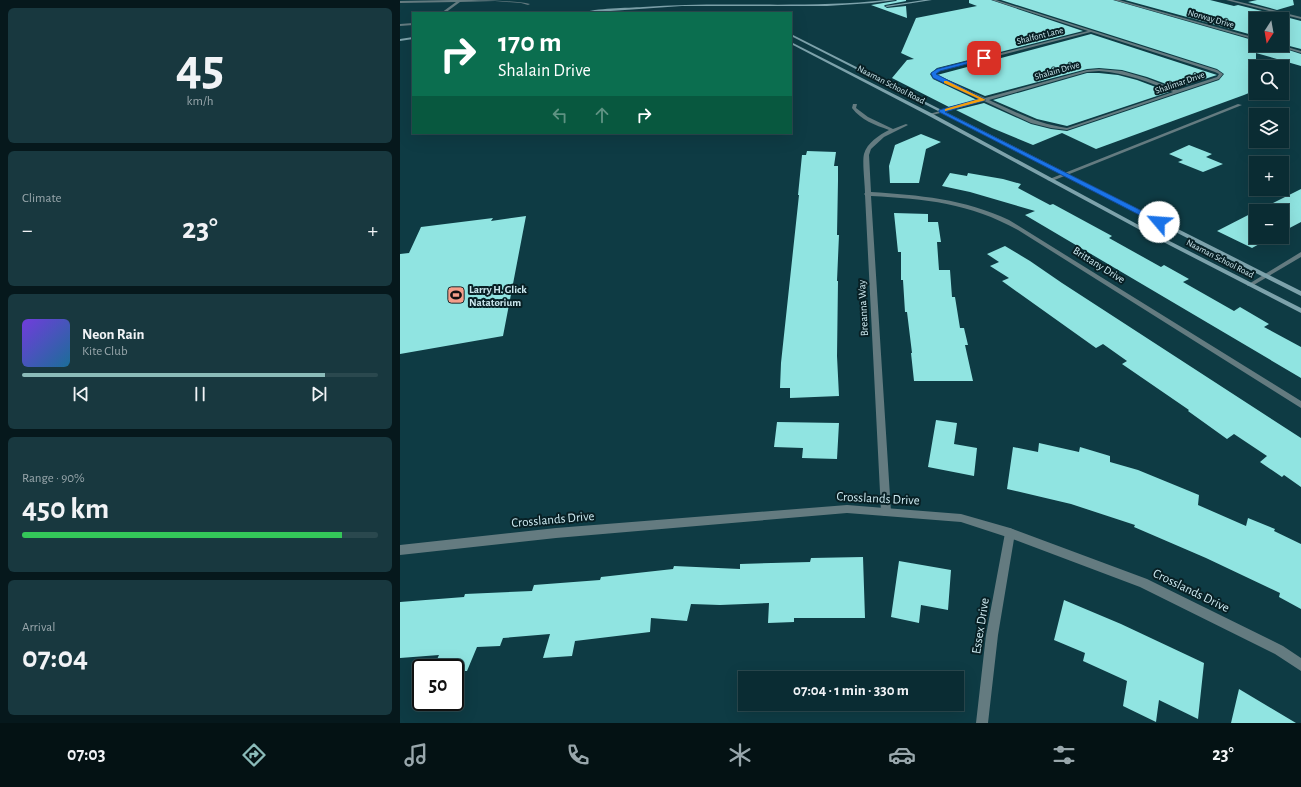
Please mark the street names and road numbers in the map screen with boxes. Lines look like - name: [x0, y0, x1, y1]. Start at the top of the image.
- street label: Norway Drive: [1187, 8, 1235, 30]
- street label: Shalfont Lane: [1016, 26, 1064, 46]
- street label: Shalain Drive: [1033, 60, 1081, 82]
- street label: Naaman School Road: [856, 64, 926, 106]
- street label: Shalimar Drive: [1154, 70, 1206, 96]
- street label: Naaman School Road: [1185, 238, 1255, 280]
- street label: Brittany Drive: [1071, 245, 1127, 285]
- street label: Breanna Way: [856, 279, 870, 336]
- street label: Crosslands Drive: [836, 490, 920, 508]
- street label: Crosslands Drive: [511, 510, 595, 530]
- street label: Crosslands Drive: [1151, 567, 1231, 615]
- street label: Essex Drive: [970, 597, 992, 655]

